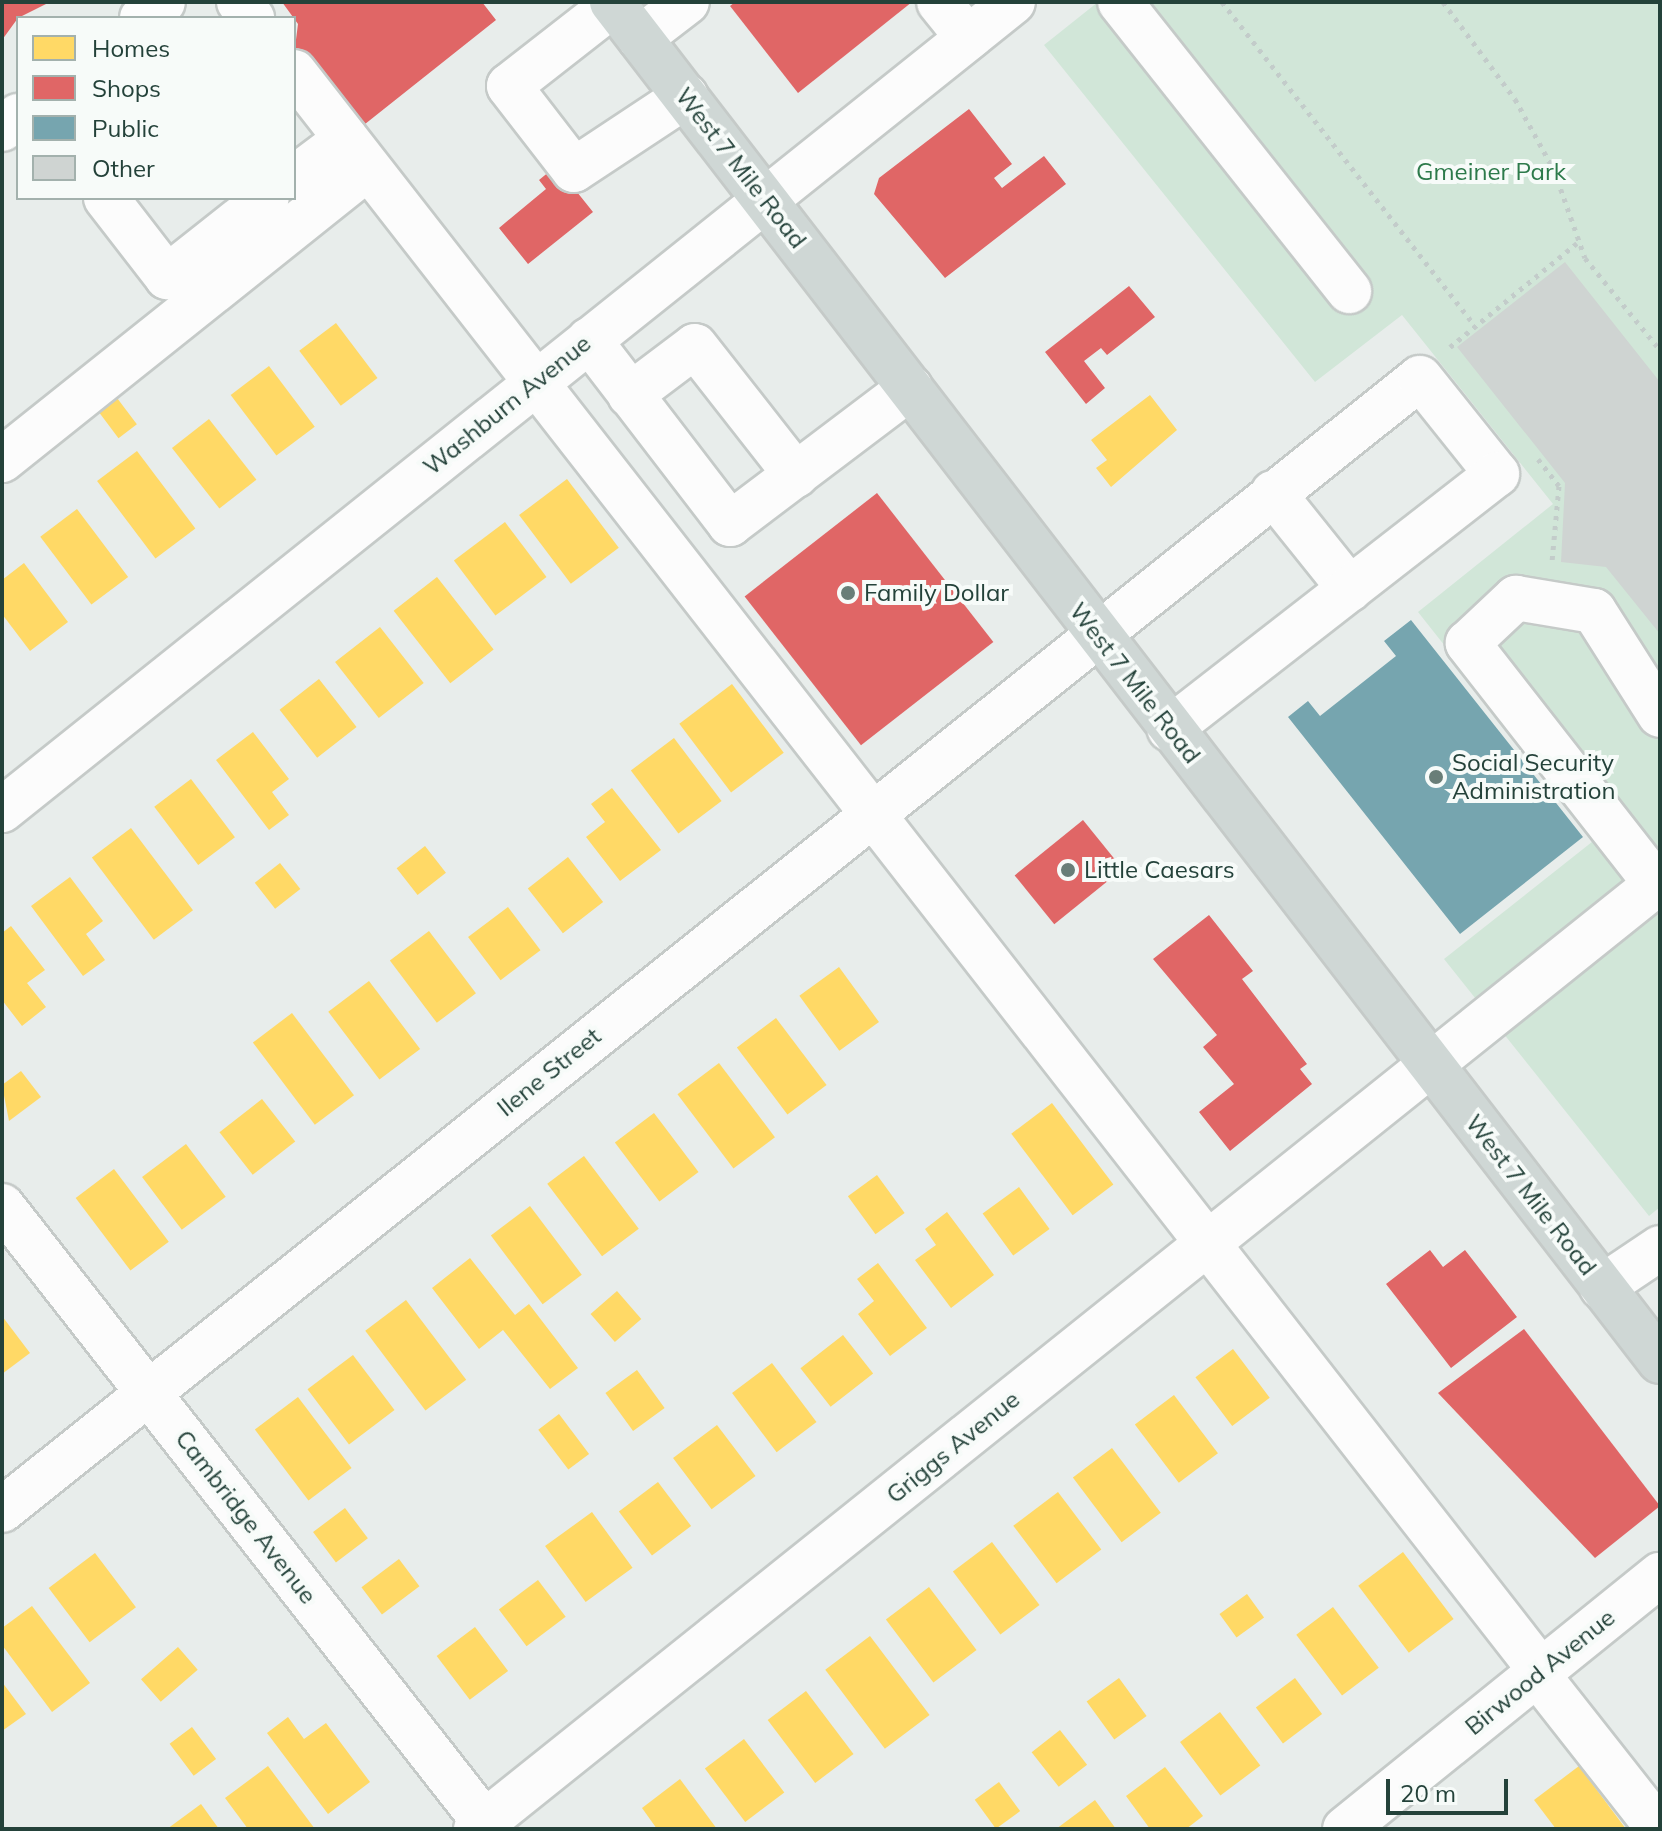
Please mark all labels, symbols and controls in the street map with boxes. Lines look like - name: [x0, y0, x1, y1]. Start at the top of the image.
- legend: [16, 16, 296, 200]
- text: Homes: [92, 33, 170, 63]
- text: Shops: [92, 73, 161, 103]
- street label: West 7 Mile Road: [669, 82, 813, 254]
- text: Public: [92, 113, 159, 143]
- text: Other: [92, 153, 155, 183]
- park label: Gmeiner Park: [1416, 158, 1566, 186]
- street label: Washburn Avenue: [418, 329, 596, 481]
- place label: Family Dollar: [864, 579, 1009, 607]
- marker: Family Dollar: [839, 584, 857, 602]
- street label: West 7 Mile Road: [1063, 597, 1207, 769]
- place label: Social Security Administration: [1452, 749, 1616, 805]
- marker: Social Security Administration: [1427, 768, 1445, 786]
- place label: Little Caesars: [1084, 856, 1235, 884]
- marker: Little Caesars: [1059, 861, 1077, 879]
- street label: Ilene Street: [491, 1022, 607, 1122]
- street label: West 7 Mile Road: [1459, 1109, 1603, 1281]
- street label: Griggs Avenue: [881, 1385, 1025, 1509]
- street label: Cambridge Avenue: [169, 1425, 323, 1609]
- street label: Birwood Avenue: [1460, 1603, 1620, 1741]
- scale bar: [1390, 1763, 1512, 1813]
- text: 20 m: [1400, 1778, 1456, 1808]

